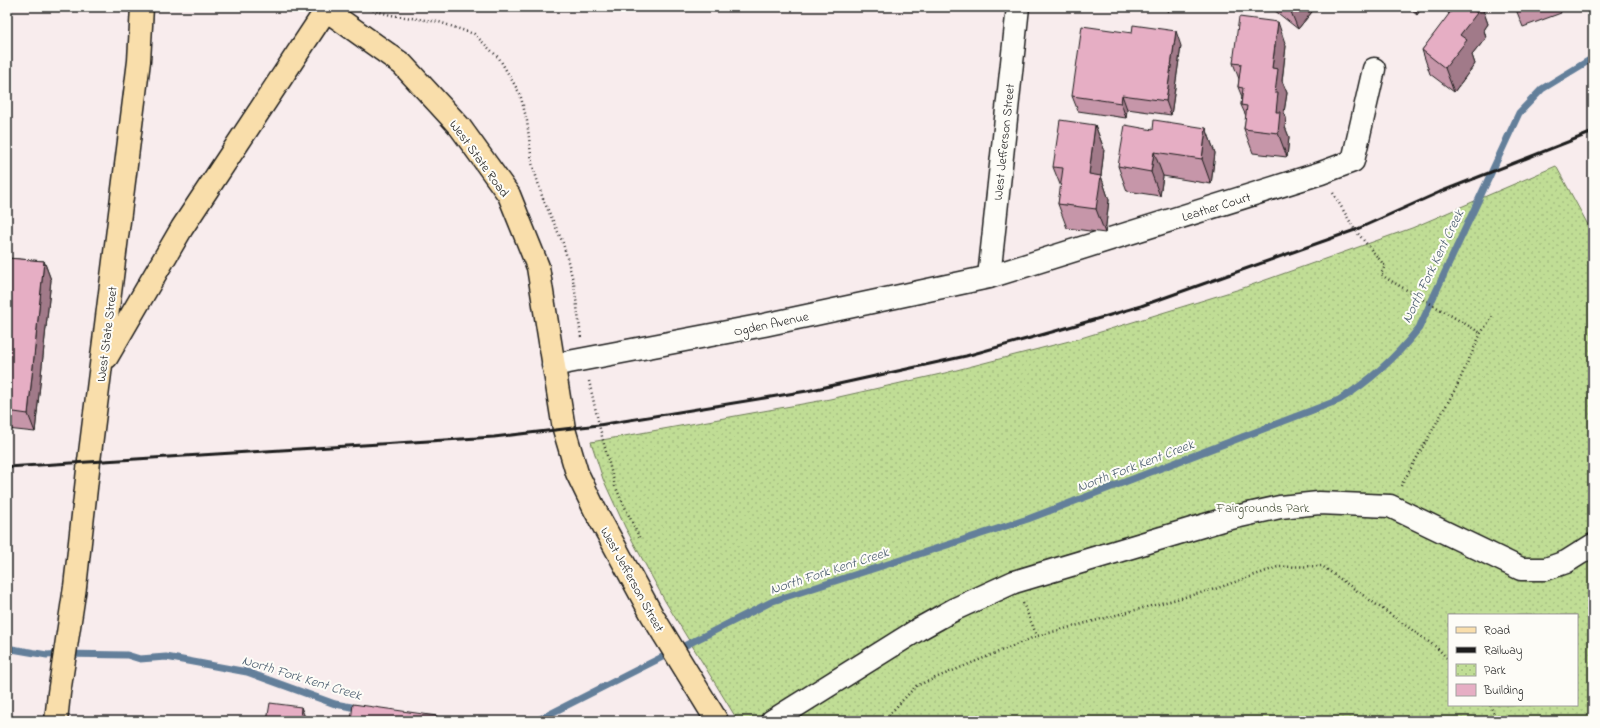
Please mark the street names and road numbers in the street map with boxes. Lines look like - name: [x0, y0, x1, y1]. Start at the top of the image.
- street label: West Jefferson Street: [989, 82, 1020, 201]
- street label: West State Road: [444, 116, 514, 202]
- street label: Leather Court: [1180, 188, 1254, 227]
- street label: West State Street: [92, 285, 123, 383]
- street label: Ogden Avenue: [732, 307, 811, 343]
- street label: West Jefferson Street: [595, 524, 669, 636]

